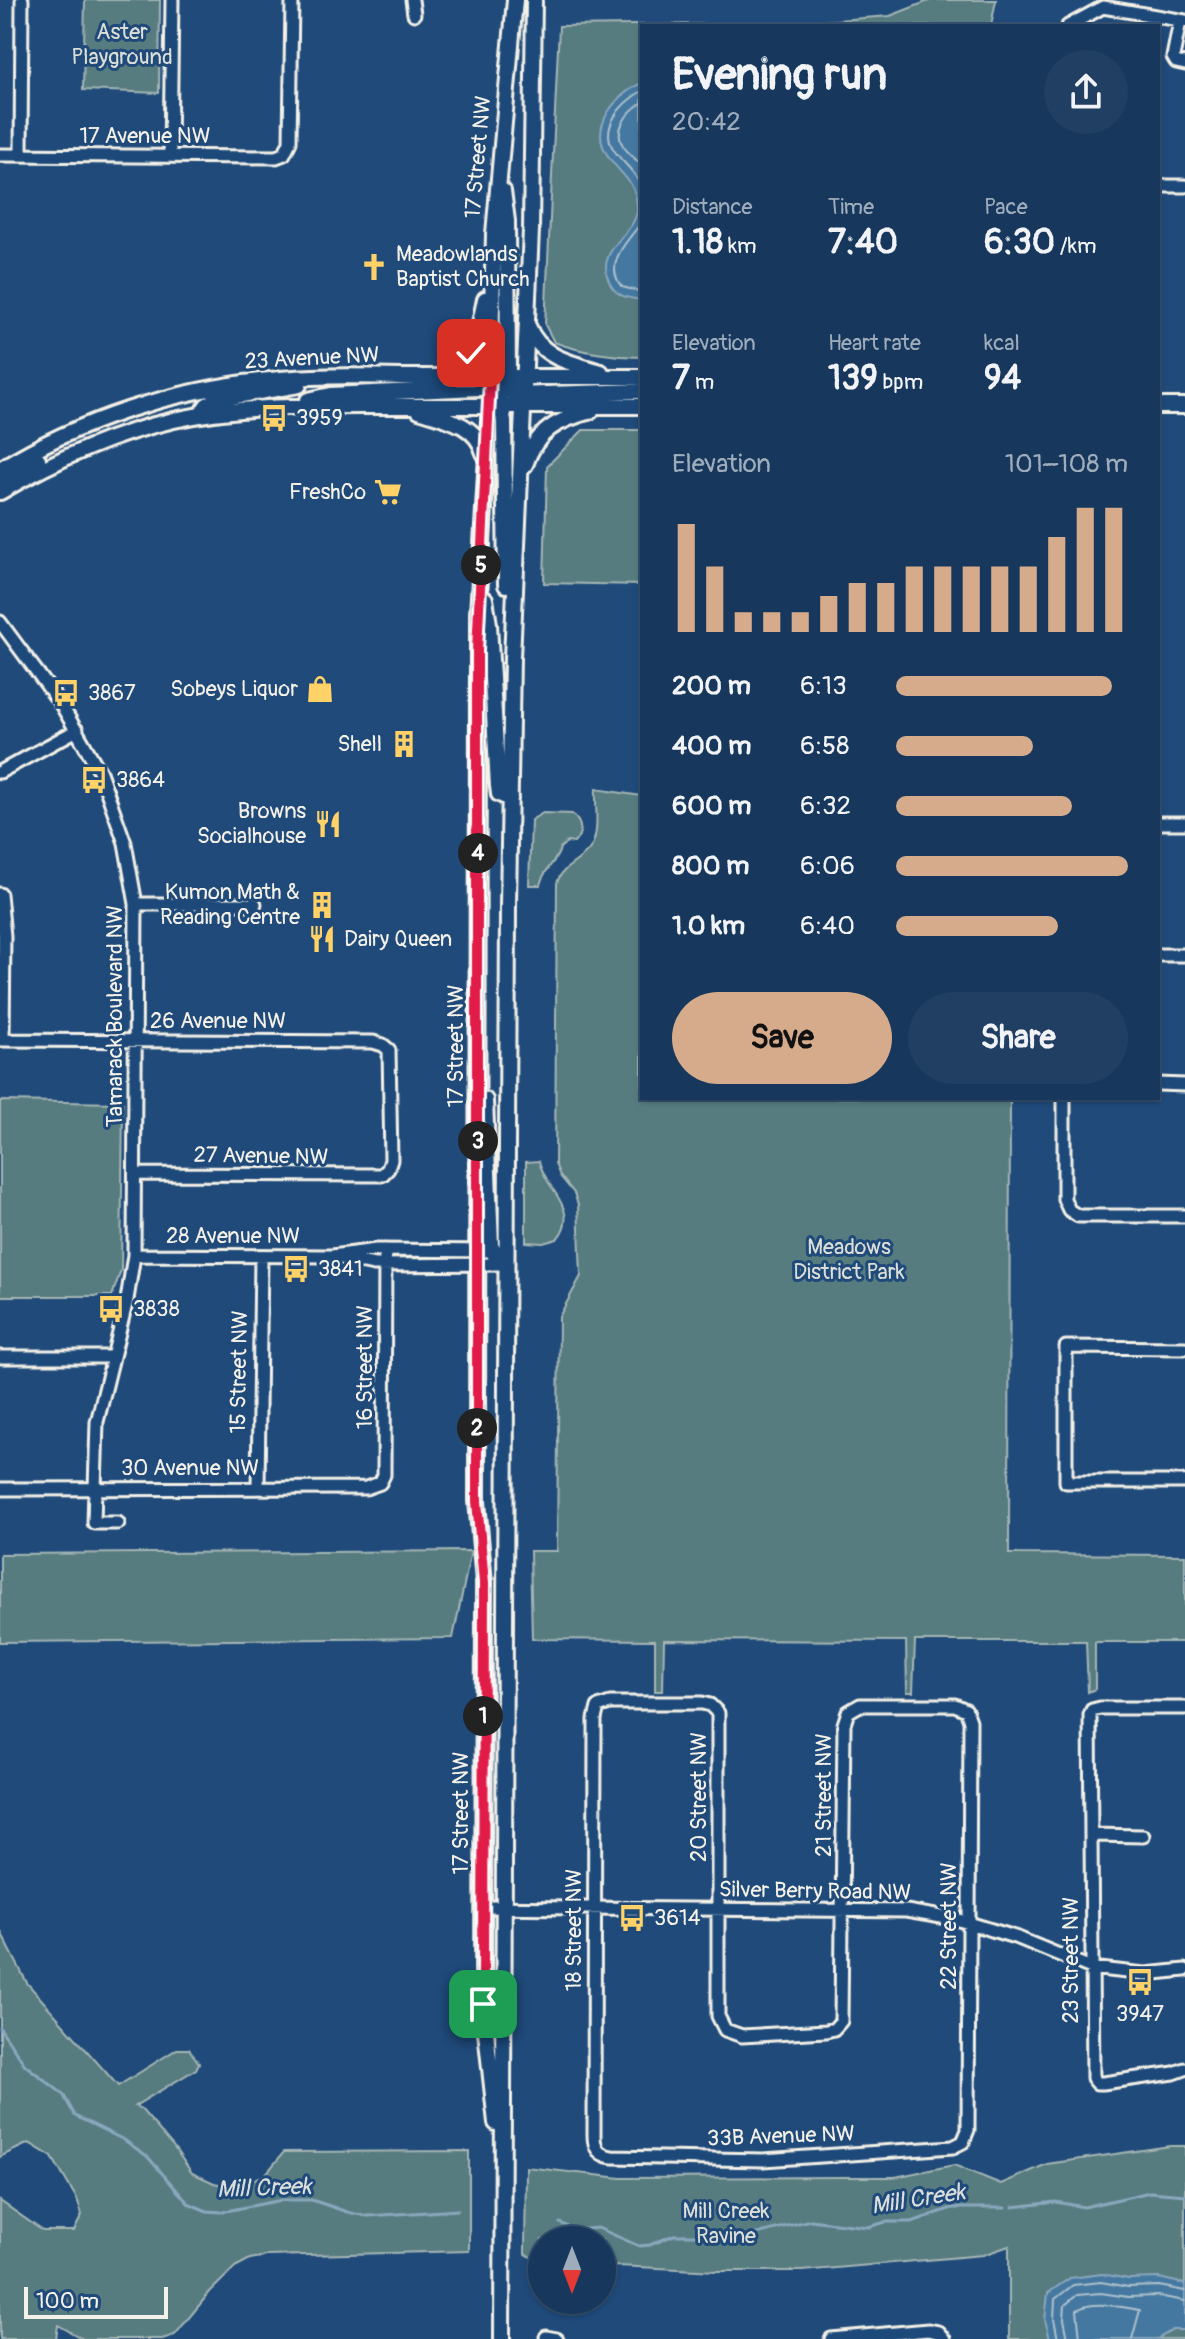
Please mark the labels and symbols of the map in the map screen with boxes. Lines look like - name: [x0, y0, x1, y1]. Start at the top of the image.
- park label: Aster Playground: [71, 18, 173, 71]
- street label: 17 Street NW: [459, 94, 497, 220]
- street label: 17 Avenue NW: [79, 122, 211, 150]
- place label: Meadowlands Baptist Church: [396, 240, 530, 293]
- church icon: Meadowlands Baptist Church: [359, 252, 389, 282]
- pin: [437, 319, 505, 387]
- street label: 23 Avenue NW: [244, 340, 380, 376]
- bus stop icon: 3959: [259, 403, 289, 433]
- place label: 3959: [296, 404, 343, 432]
- supermarket icon: FreshCo: [373, 477, 403, 507]
- place label: FreshCo: [289, 478, 366, 506]
- pin: 5: [461, 545, 501, 585]
- shop icon: Sobeys Liquor: [305, 674, 335, 704]
- place label: Sobeys Liquor: [170, 675, 298, 703]
- bus stop icon: 3867: [51, 678, 81, 708]
- place label: 3867: [88, 679, 136, 707]
- building icon: Shell: [389, 729, 419, 759]
- place label: Shell: [338, 730, 382, 758]
- bus stop icon: 3864: [79, 765, 109, 795]
- place label: 3864: [116, 766, 165, 794]
- place label: Browns Socialhouse: [197, 797, 306, 850]
- restaurant icon: Browns Socialhouse: [313, 809, 343, 839]
- pin: 4: [458, 833, 498, 873]
- place label: Kumon Math & Reading Centre: [160, 878, 300, 931]
- building icon: Kumon Math & Reading Centre: [307, 890, 337, 920]
- street label: Tamarack Boulevard NW: [101, 905, 129, 1127]
- restaurant icon: Dairy Queen: [307, 924, 337, 954]
- place label: Dairy Queen: [344, 925, 452, 953]
- street label: 17 Street NW: [442, 984, 470, 1108]
- street label: 26 Avenue NW: [150, 1007, 286, 1035]
- pin: 3: [458, 1121, 498, 1161]
- street label: 27 Avenue NW: [193, 1141, 329, 1171]
- street label: 28 Avenue NW: [166, 1222, 300, 1250]
- park label: Meadows District Park: [793, 1233, 905, 1286]
- bus stop icon: 3841: [281, 1254, 311, 1284]
- place label: 3841: [318, 1255, 363, 1283]
- bus stop icon: 3838: [96, 1294, 126, 1324]
- place label: 3838: [133, 1295, 180, 1323]
- street label: 16 Street NW: [351, 1305, 379, 1429]
- street label: 15 Street NW: [224, 1310, 254, 1434]
- pin: 2: [457, 1408, 497, 1448]
- street label: 30 Avenue NW: [121, 1454, 259, 1482]
- pin: 1: [463, 1696, 503, 1736]
- street label: 20 Street NW: [685, 1732, 713, 1862]
- street label: 21 Street NW: [810, 1733, 838, 1857]
- street label: 17 Street NW: [447, 1751, 475, 1875]
- street label: 22 Street NW: [935, 1862, 963, 1990]
- street label: 18 Street NW: [560, 1869, 588, 1991]
- street label: Silver Berry Road NW: [719, 1875, 911, 1907]
- street label: 23 Street NW: [1057, 1897, 1085, 2023]
- bus stop icon: 3614: [617, 1903, 647, 1933]
- place label: 3614: [654, 1904, 701, 1932]
- bus stop icon: 3947: [1125, 1967, 1155, 1997]
- pin: [449, 1970, 517, 2038]
- place label: 3947: [1116, 2000, 1164, 2028]
- street label: 33B Avenue NW: [707, 2119, 855, 2153]
- water label: Mill Creek: [216, 2172, 314, 2204]
- water label: Mill Creek: [869, 2177, 969, 2221]
- park label: Mill Creek Ravine: [683, 2197, 769, 2250]
- north arrow: [528, 2226, 616, 2314]
- scale bar: [24, 2283, 168, 2319]

